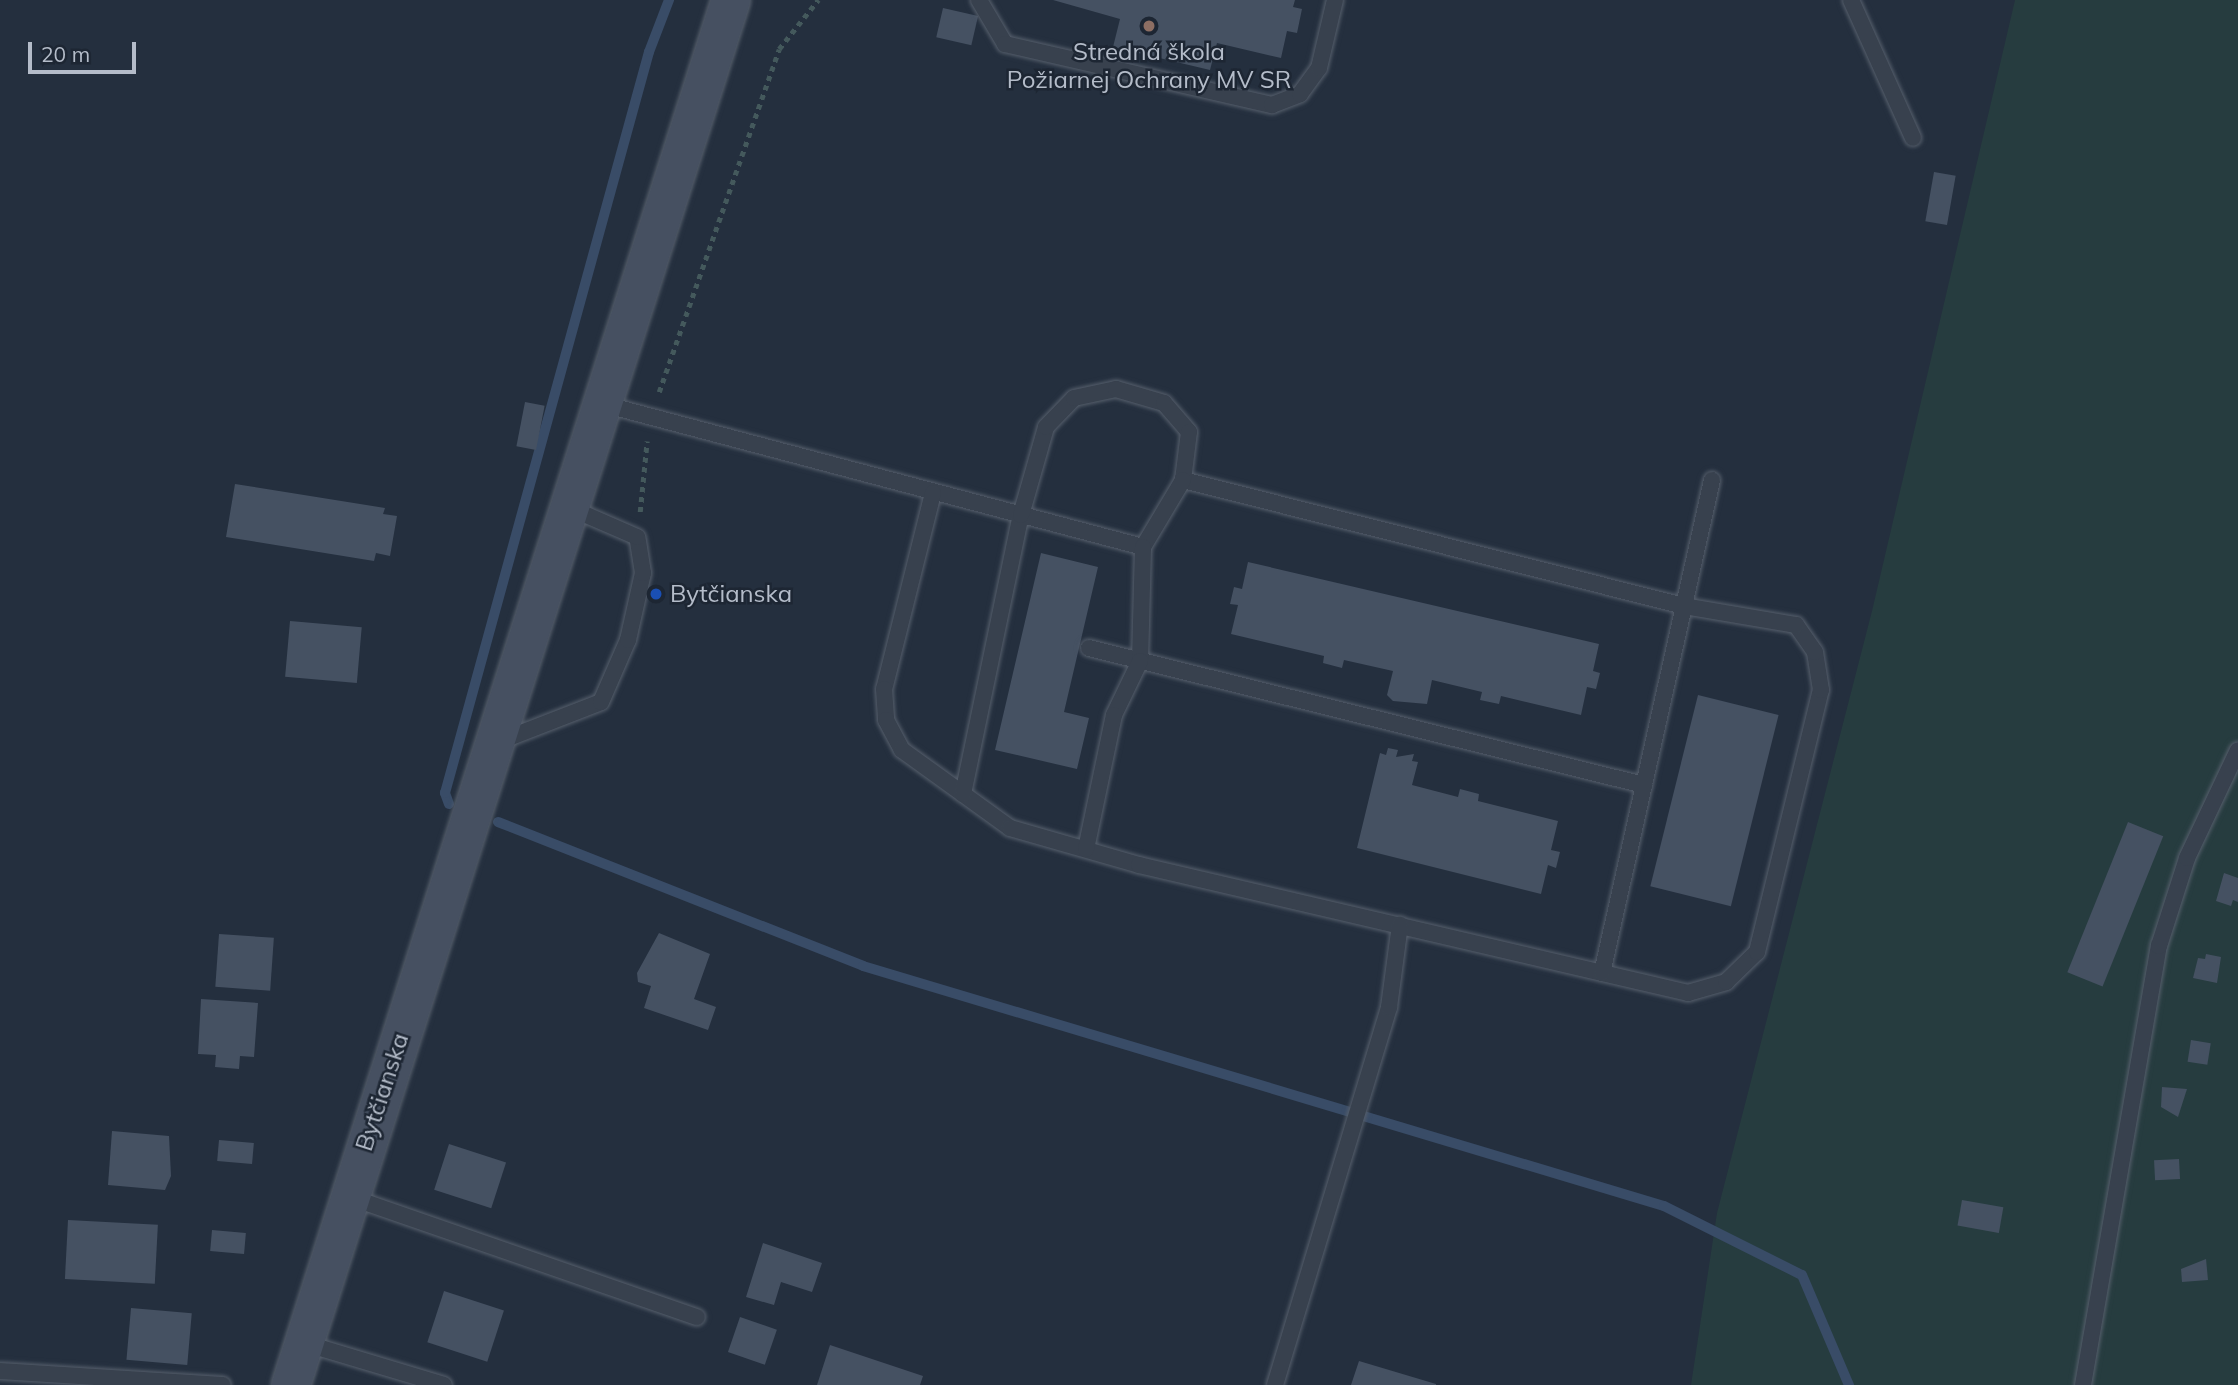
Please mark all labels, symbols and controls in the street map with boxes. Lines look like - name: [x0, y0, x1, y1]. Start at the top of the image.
- marker: Stredná škola Požiarnej Ochrany MV SR: [1141, 18, 1157, 34]
- scale bar: [32, 28, 140, 72]
- place label: Stredná škola Požiarnej Ochrany MV SR: [1007, 38, 1291, 94]
- text: 20 m: [41, 41, 90, 67]
- place label: Bytčianska: [670, 580, 792, 608]
- marker: Bytčianska: [648, 586, 664, 602]
- street label: Bytčianska: [349, 1029, 415, 1155]

